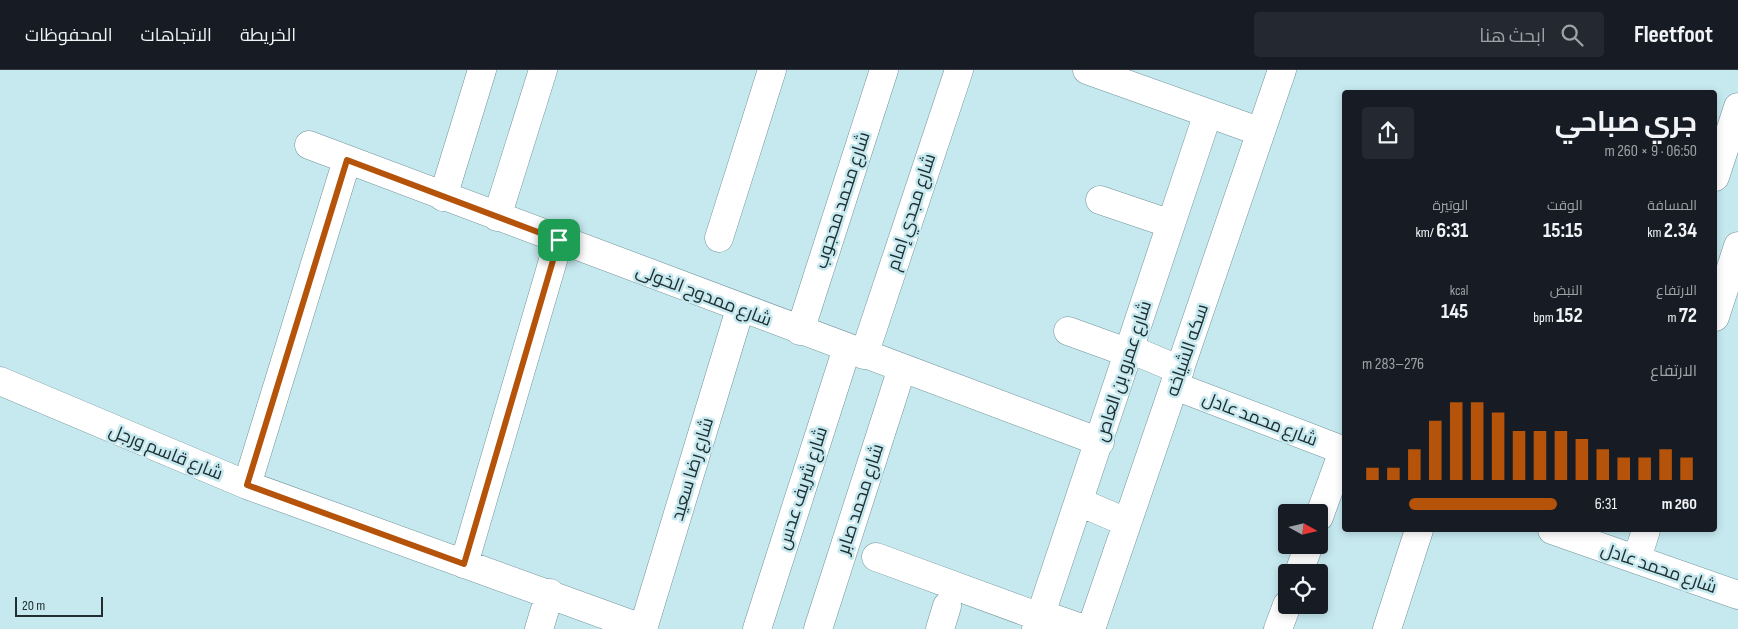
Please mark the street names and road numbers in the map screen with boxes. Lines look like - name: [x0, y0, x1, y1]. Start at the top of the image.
- street label: شارع محمد محجوب: [810, 129, 875, 272]
- street label: شارع مجدي إمام: [883, 151, 943, 274]
- street label: شارع ممدوح الخولى: [633, 260, 775, 332]
- street label: شارع عمرو بن العاص: [1091, 298, 1157, 445]
- street label: سكه الشياخه: [1162, 301, 1213, 399]
- street label: شارع محمد عادل: [1199, 388, 1320, 452]
- street label: شارع رضا سعيد: [667, 415, 719, 524]
- street label: شارع قاسم ورجل: [106, 420, 226, 486]
- street label: شارع شريف عدس: [773, 424, 833, 553]
- street label: شارع محمد صابر: [832, 441, 889, 558]
- street label: شارع محمد عادل: [1598, 539, 1720, 599]

